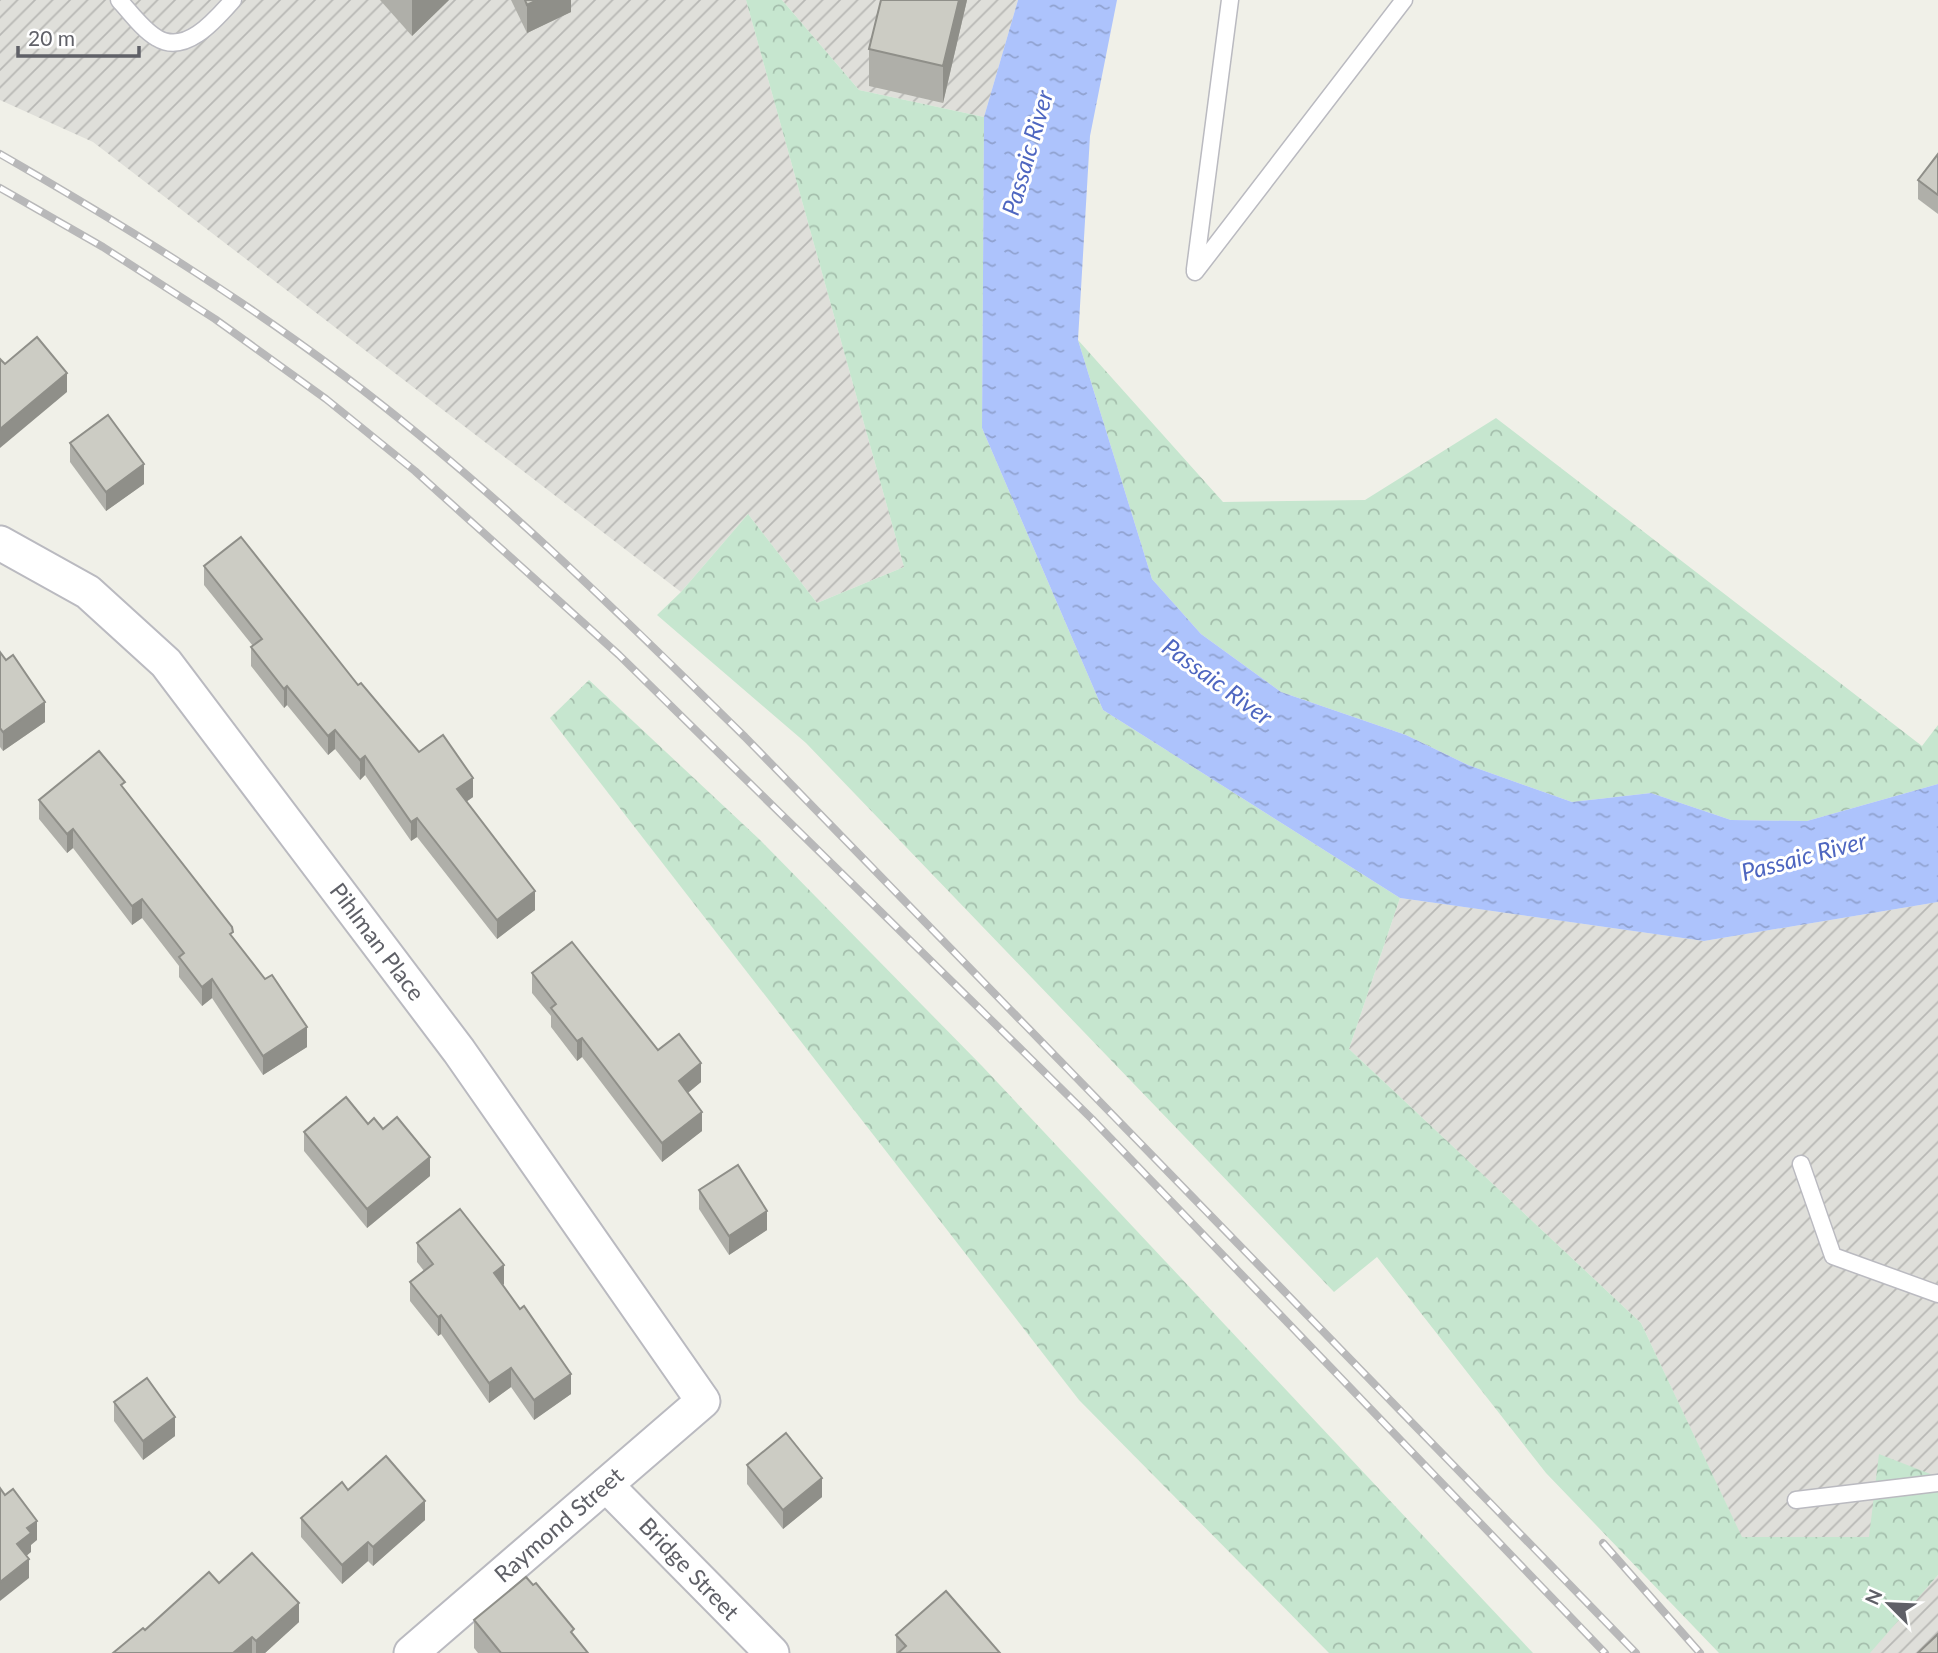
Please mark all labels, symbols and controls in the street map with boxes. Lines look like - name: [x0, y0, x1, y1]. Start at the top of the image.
- scale bar: [18, 14, 138, 58]
- text: 20 m: [28, 25, 75, 50]
- water label: Passaic River: [995, 86, 1058, 218]
- water label: Passaic River: [1157, 631, 1279, 731]
- water label: Passaic River: [1738, 825, 1870, 886]
- street label: Pihlman Place: [324, 877, 431, 1006]
- street label: Raymond Street: [488, 1460, 629, 1588]
- street label: Bridge Street: [634, 1511, 746, 1626]
- north arrow: [1854, 1569, 1924, 1639]
- text: N: [1860, 1586, 1886, 1608]

